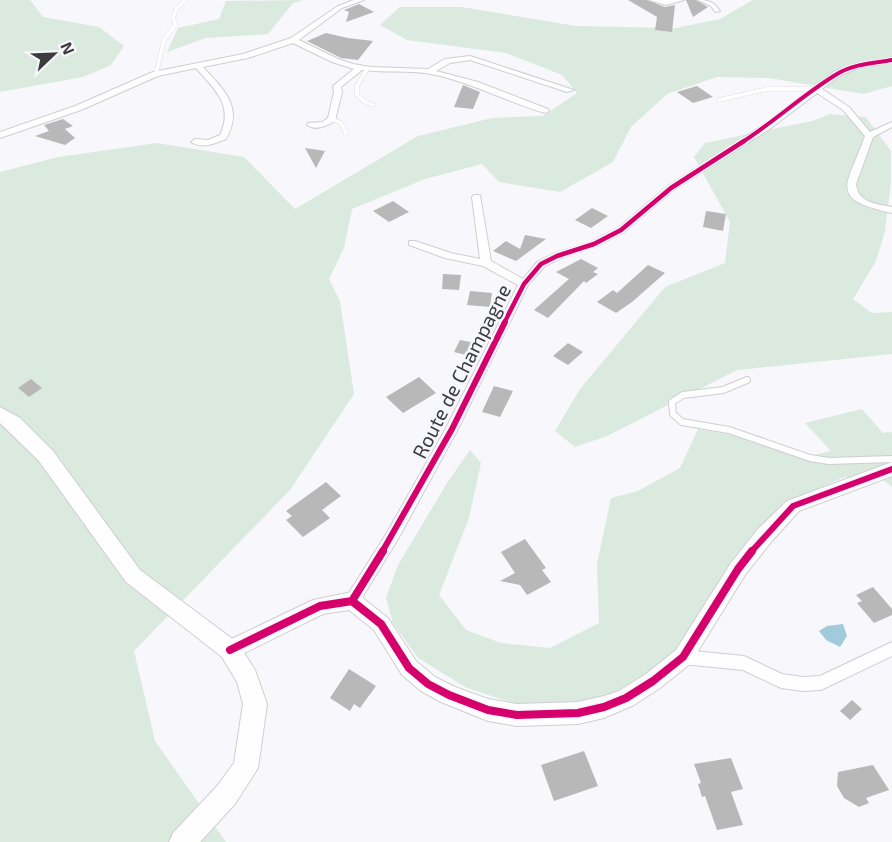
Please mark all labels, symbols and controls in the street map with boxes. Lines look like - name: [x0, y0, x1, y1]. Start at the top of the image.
- north arrow: [24, 24, 84, 84]
- text: N: [57, 39, 79, 57]
- street label: Route de Champagne: [407, 280, 515, 462]

